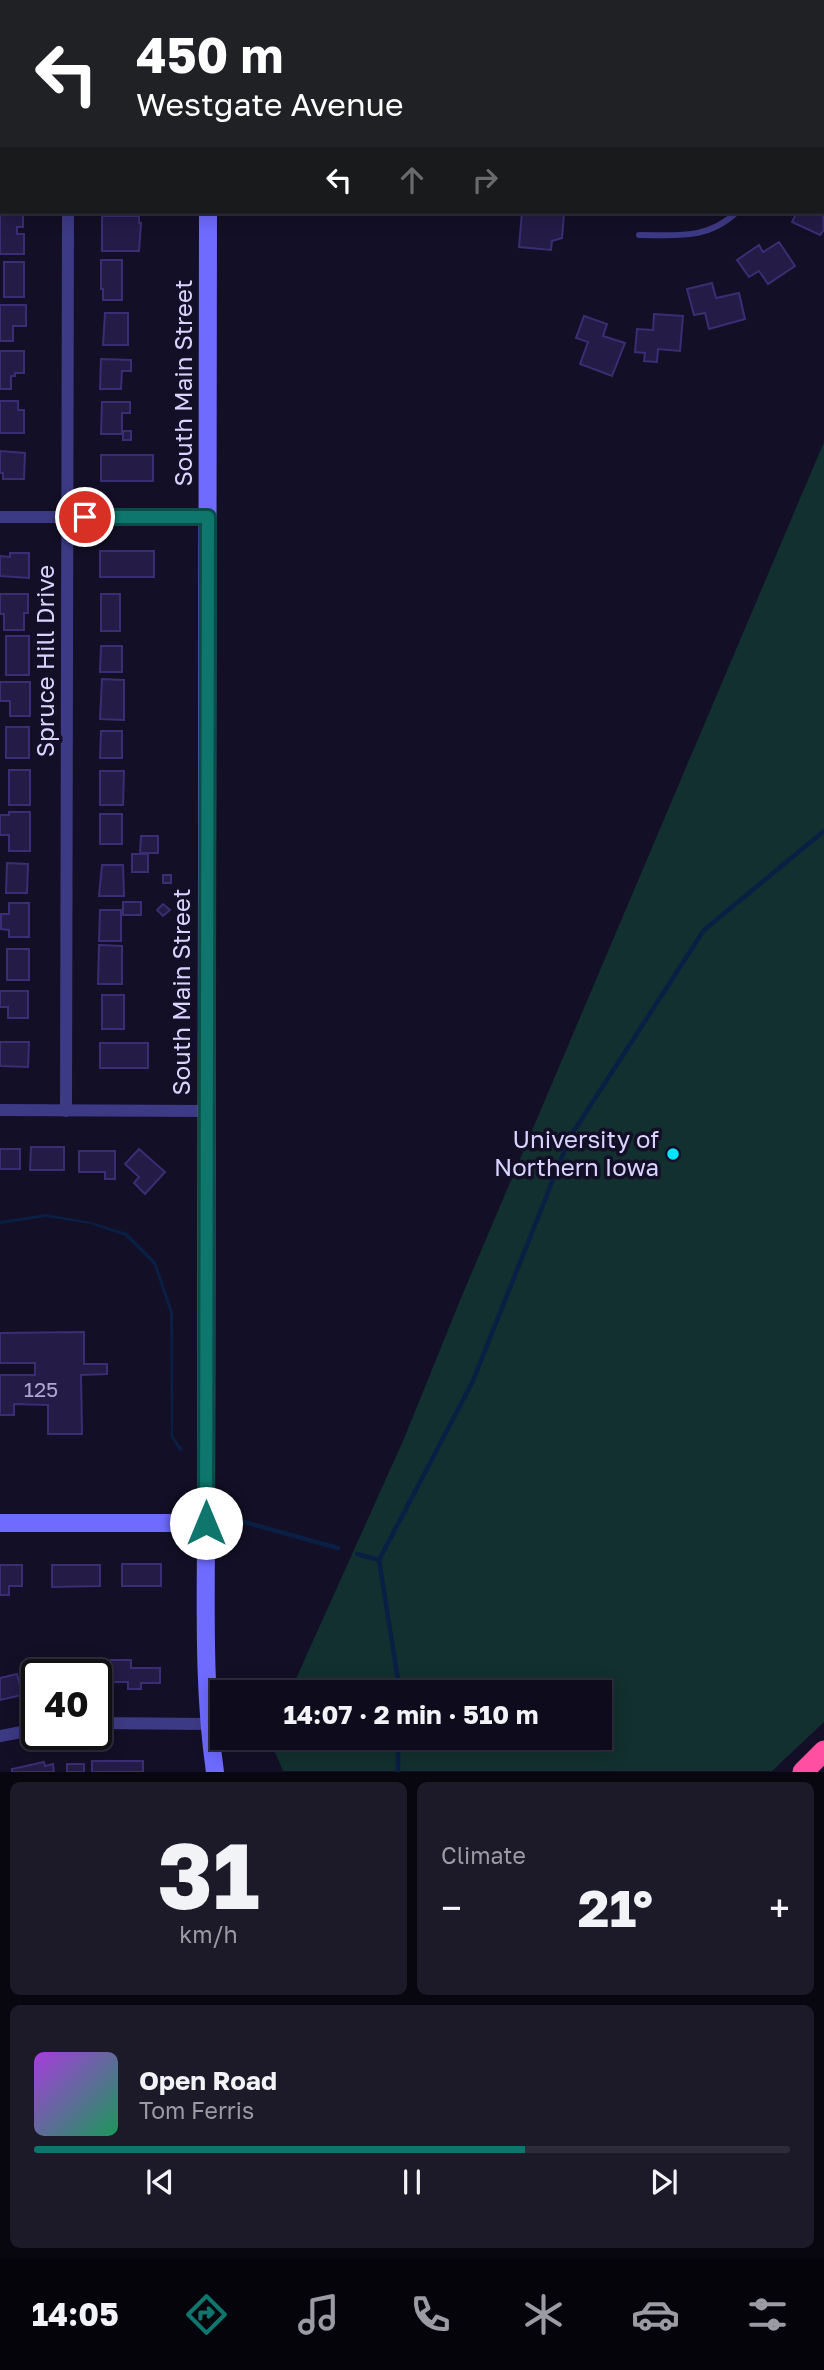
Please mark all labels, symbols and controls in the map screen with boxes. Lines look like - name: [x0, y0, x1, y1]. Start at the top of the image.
- text: 450 m: [136, 25, 284, 84]
- icon: left: [21, 28, 112, 119]
- text: Westgate Avenue: [136, 85, 404, 123]
- icon: left: [320, 161, 358, 199]
- icon: ahead: [393, 161, 431, 199]
- icon: right: [466, 161, 504, 199]
- street label: South Main Street: [168, 279, 197, 487]
- pin: [55, 487, 115, 547]
- icon: arrive: [66, 498, 104, 536]
- street label: Spruce Hill Drive: [30, 565, 59, 757]
- street label: South Main Street: [166, 888, 195, 1096]
- place label: University of Northern Iowa: [494, 1124, 659, 1181]
- marker: University of Northern Iowa: [665, 1146, 681, 1162]
- house number: 125: [24, 1376, 58, 1402]
- position arrow: [169, 1486, 243, 1560]
- speed limit sign: 40: [21, 1659, 112, 1750]
- text: 14:07 · 2 min · 510 m: [283, 1699, 539, 1730]
- text: 31: [157, 1820, 260, 1929]
- text: Climate: [441, 1841, 526, 1869]
- text: 21°: [578, 1876, 653, 1938]
- text: −: [441, 1885, 462, 1930]
- text: +: [769, 1885, 790, 1930]
- text: km/h: [179, 1920, 238, 1948]
- text: Open Road: [139, 2065, 277, 2096]
- text: Tom Ferris: [139, 2096, 254, 2124]
- icon: previous: [141, 2163, 179, 2201]
- icon: pause: [393, 2163, 431, 2201]
- icon: next: [645, 2163, 683, 2201]
- icon: directions: [182, 2290, 231, 2339]
- icon: music: [294, 2290, 343, 2339]
- icon: phone: [406, 2290, 455, 2339]
- icon: climate: [519, 2290, 568, 2339]
- icon: car: [631, 2290, 680, 2339]
- icon: filters: [743, 2290, 792, 2339]
- text: 14:05: [32, 2295, 119, 2333]

